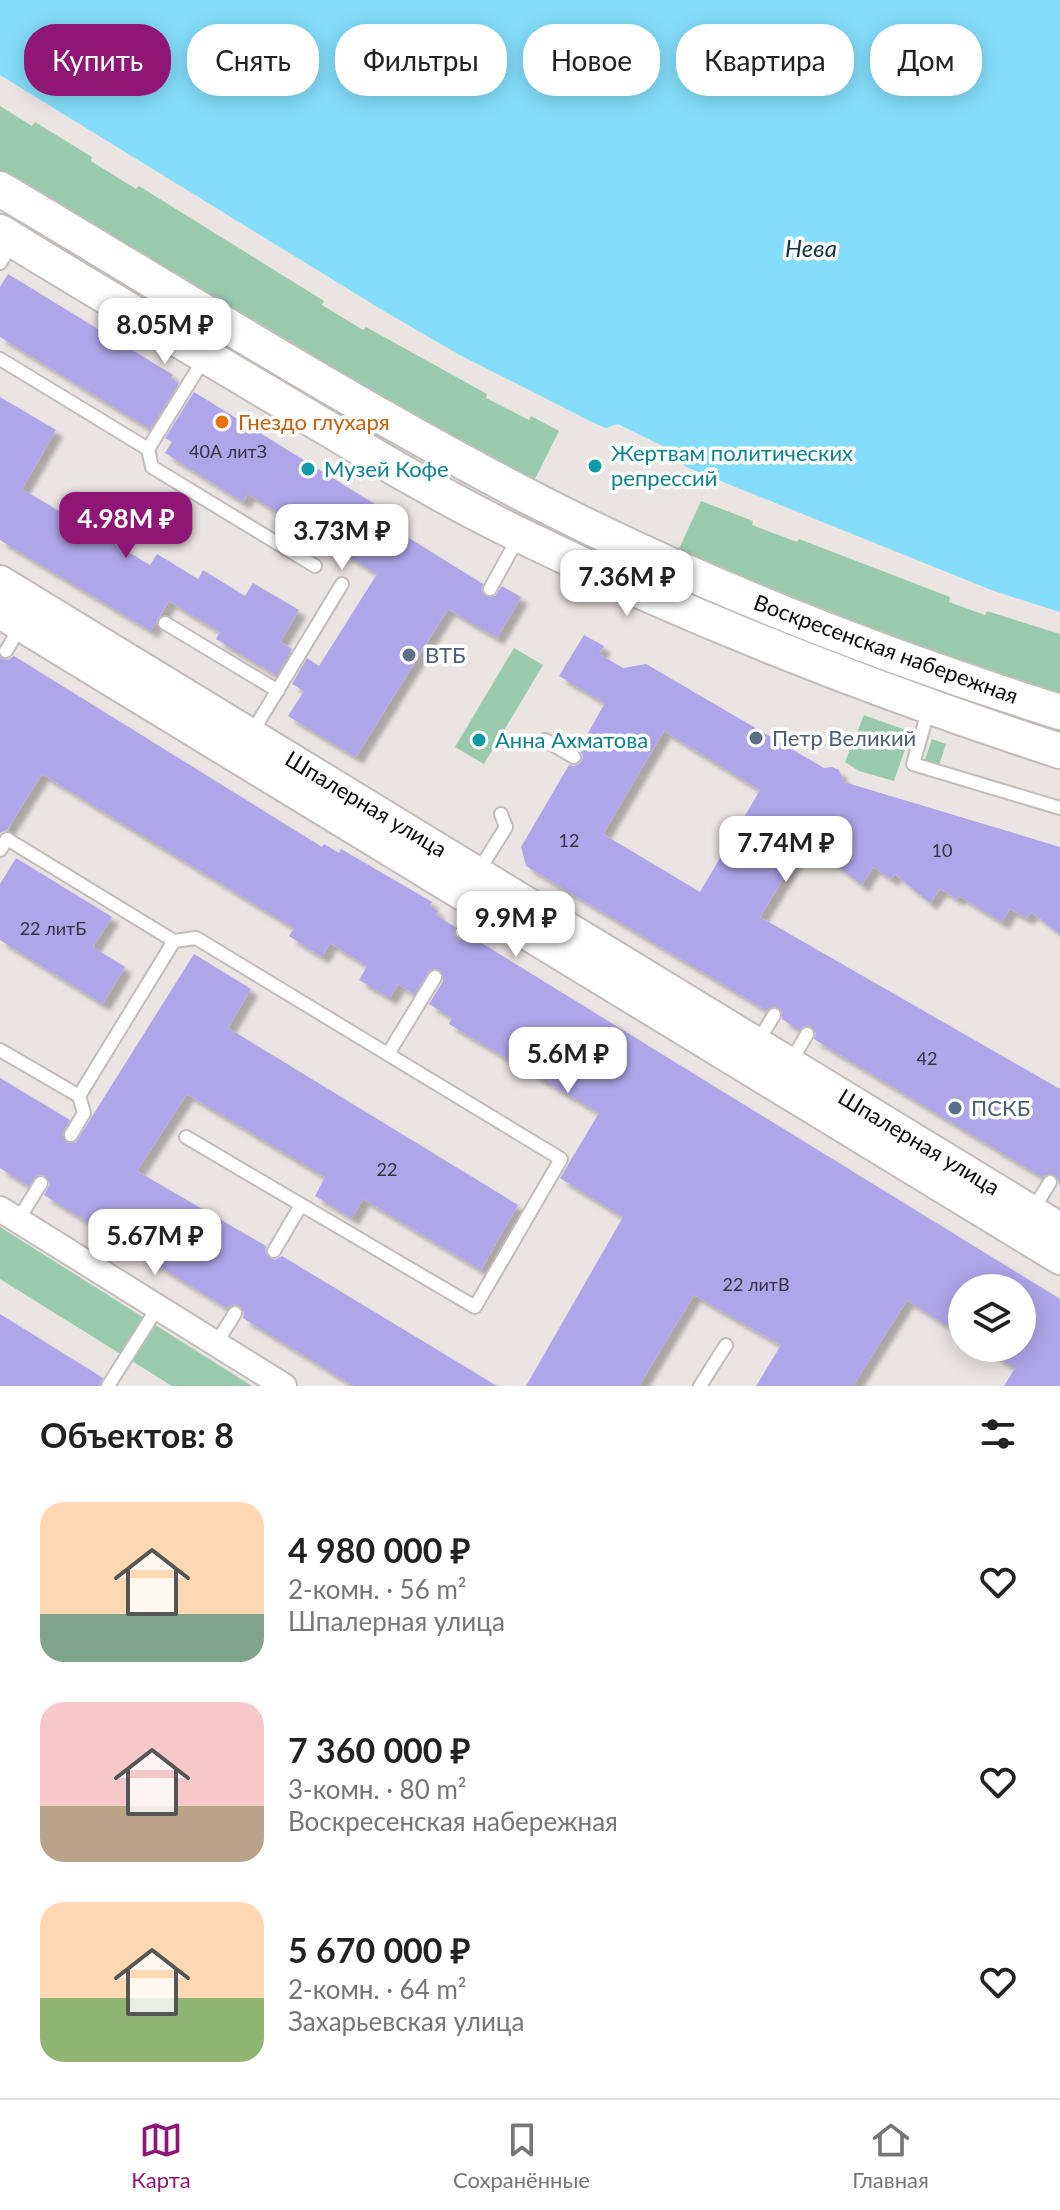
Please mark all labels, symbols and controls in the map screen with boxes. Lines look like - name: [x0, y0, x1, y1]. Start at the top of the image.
- chip: Купить: [24, 24, 171, 96]
- chip: Снять: [187, 24, 319, 96]
- chip: Фильтры: [335, 24, 507, 96]
- chip: Новое: [523, 24, 660, 96]
- chip: Квартира: [676, 24, 854, 96]
- chip: Дом: [870, 24, 982, 96]
- water label: Нева: [785, 233, 837, 262]
- pin: 8.05M ₽: [91, 298, 239, 366]
- text: 8.05M ₽: [116, 308, 214, 340]
- place label: Гнездо глухаря: [238, 408, 390, 435]
- marker: Гнездо глухаря: [213, 413, 231, 431]
- place label: Жертвам политических репрессий: [611, 439, 853, 491]
- house number: 40А литЗ: [189, 440, 267, 462]
- place label: Музей Кофе: [324, 455, 449, 482]
- marker: Жертвам политических репрессий: [586, 457, 604, 475]
- marker: Музей Кофе: [299, 460, 317, 478]
- pin: 4.98M ₽: [52, 492, 200, 560]
- text: 4.98M ₽: [77, 502, 175, 534]
- pin: 3.73M ₽: [268, 504, 416, 572]
- text: 3.73M ₽: [293, 514, 391, 546]
- pin: 7.36M ₽: [553, 550, 701, 618]
- text: 7.36M ₽: [578, 560, 676, 592]
- street label: Воскресенская набережная: [750, 588, 1022, 709]
- place label: ВТБ: [425, 641, 466, 668]
- marker: ВТБ: [400, 646, 418, 664]
- place label: Петр Великий: [772, 724, 916, 751]
- place label: Анна Ахматова: [495, 726, 648, 753]
- marker: Петр Великий: [747, 729, 765, 747]
- marker: Анна Ахматова: [470, 731, 488, 749]
- street label: Шпалерная улица: [281, 745, 452, 862]
- pin: 7.74M ₽: [712, 816, 860, 884]
- text: 7.74M ₽: [737, 826, 835, 858]
- house number: 12: [559, 829, 579, 851]
- house number: 10: [932, 839, 952, 861]
- pin: 9.9M ₽: [451, 891, 581, 959]
- text: 9.9M ₽: [475, 901, 557, 933]
- house number: 22 литБ: [20, 917, 86, 939]
- pin: 5.6M ₽: [503, 1027, 633, 1095]
- text: 5.6M ₽: [527, 1037, 609, 1069]
- house number: 42: [917, 1047, 937, 1069]
- street label: Шпалерная улица: [834, 1083, 1005, 1200]
- place label: ПСКБ: [971, 1094, 1030, 1121]
- marker: ПСКБ: [946, 1099, 964, 1117]
- house number: 22: [377, 1158, 397, 1180]
- pin: 5.67M ₽: [81, 1209, 229, 1277]
- text: 5.67M ₽: [106, 1219, 204, 1251]
- house number: 22 литВ: [722, 1273, 790, 1295]
- map controls: [948, 1274, 1036, 1362]
- button: layers: [948, 1274, 1036, 1362]
- icon: filters: [976, 1412, 1020, 1456]
- text: Объектов: 8: [40, 1414, 234, 1455]
- text: 4 980 000 ₽: [288, 1529, 471, 1570]
- icon: home: [104, 1534, 200, 1630]
- icon: heart: [976, 1560, 1020, 1604]
- text: 2-комн. · 56 m²: [288, 1573, 467, 1605]
- text: Шпалерная улица: [288, 1605, 505, 1637]
- text: 7 360 000 ₽: [288, 1729, 471, 1770]
- icon: home: [104, 1734, 200, 1830]
- icon: heart: [976, 1760, 1020, 1804]
- text: 3-комн. · 80 m²: [288, 1773, 467, 1805]
- text: Воскресенская набережная: [288, 1805, 618, 1837]
- text: 5 670 000 ₽: [288, 1929, 471, 1970]
- icon: home: [104, 1934, 200, 2030]
- icon: heart: [976, 1960, 1020, 2004]
- text: 2-комн. · 64 m²: [288, 1973, 467, 2005]
- text: Захарьевская улица: [288, 2005, 524, 2037]
- tab: Карта: [131, 2118, 191, 2193]
- tab: Сохранённые: [453, 2118, 590, 2193]
- tab: Главная: [852, 2118, 929, 2193]

